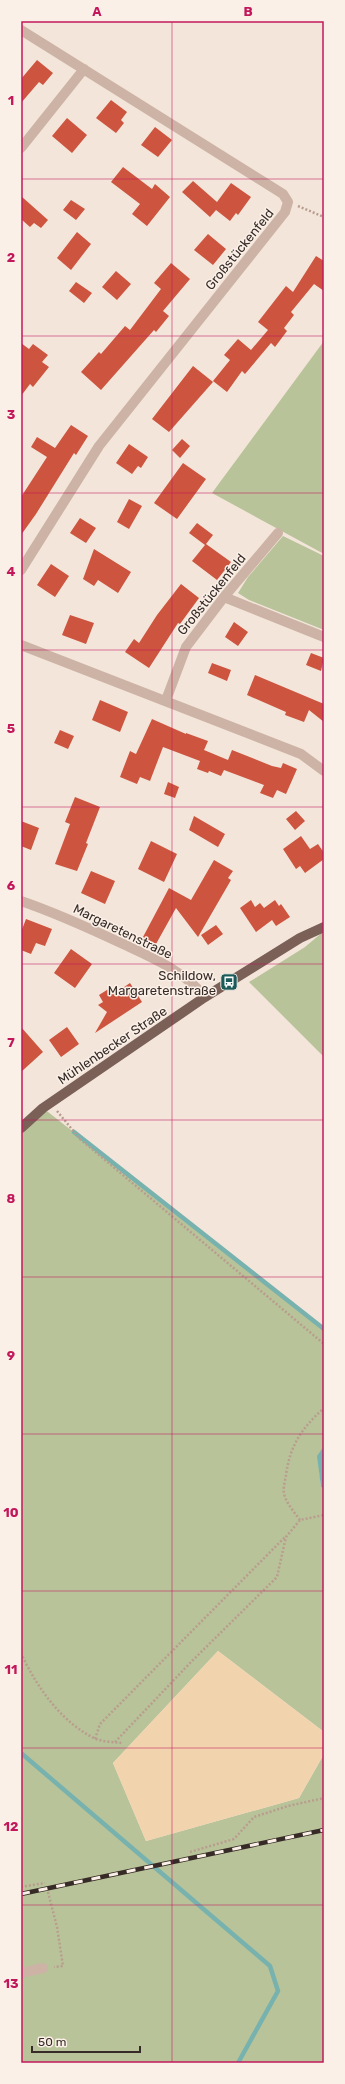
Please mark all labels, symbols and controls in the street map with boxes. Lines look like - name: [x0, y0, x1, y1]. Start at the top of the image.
- text: A: [92, 4, 102, 19]
- text: B: [243, 4, 253, 19]
- text: 1: [8, 93, 14, 108]
- street label: Großstückenfeld: [202, 206, 277, 293]
- text: 2: [7, 250, 15, 265]
- text: 3: [7, 407, 16, 422]
- street label: Großstückenfeld: [174, 551, 249, 638]
- text: 4: [7, 564, 16, 579]
- text: 5: [7, 721, 15, 736]
- text: 6: [7, 878, 16, 893]
- street label: Margaretenstraße: [70, 901, 175, 963]
- place label: Schildow, Margaretenstraße: [108, 968, 216, 999]
- bus stop icon: Schildow, Margaretenstraße: [219, 972, 239, 992]
- street label: Mühlenbecker Straße: [55, 1003, 170, 1087]
- text: 7: [7, 1035, 15, 1050]
- text: 8: [7, 1191, 16, 1206]
- text: 9: [7, 1348, 15, 1363]
- text: 10: [3, 1505, 19, 1520]
- text: 11: [5, 1662, 17, 1677]
- text: 12: [4, 1819, 18, 1834]
- text: 13: [3, 1976, 19, 1991]
- scale bar: [32, 2028, 140, 2054]
- text: 50 m: [38, 2035, 66, 2049]

